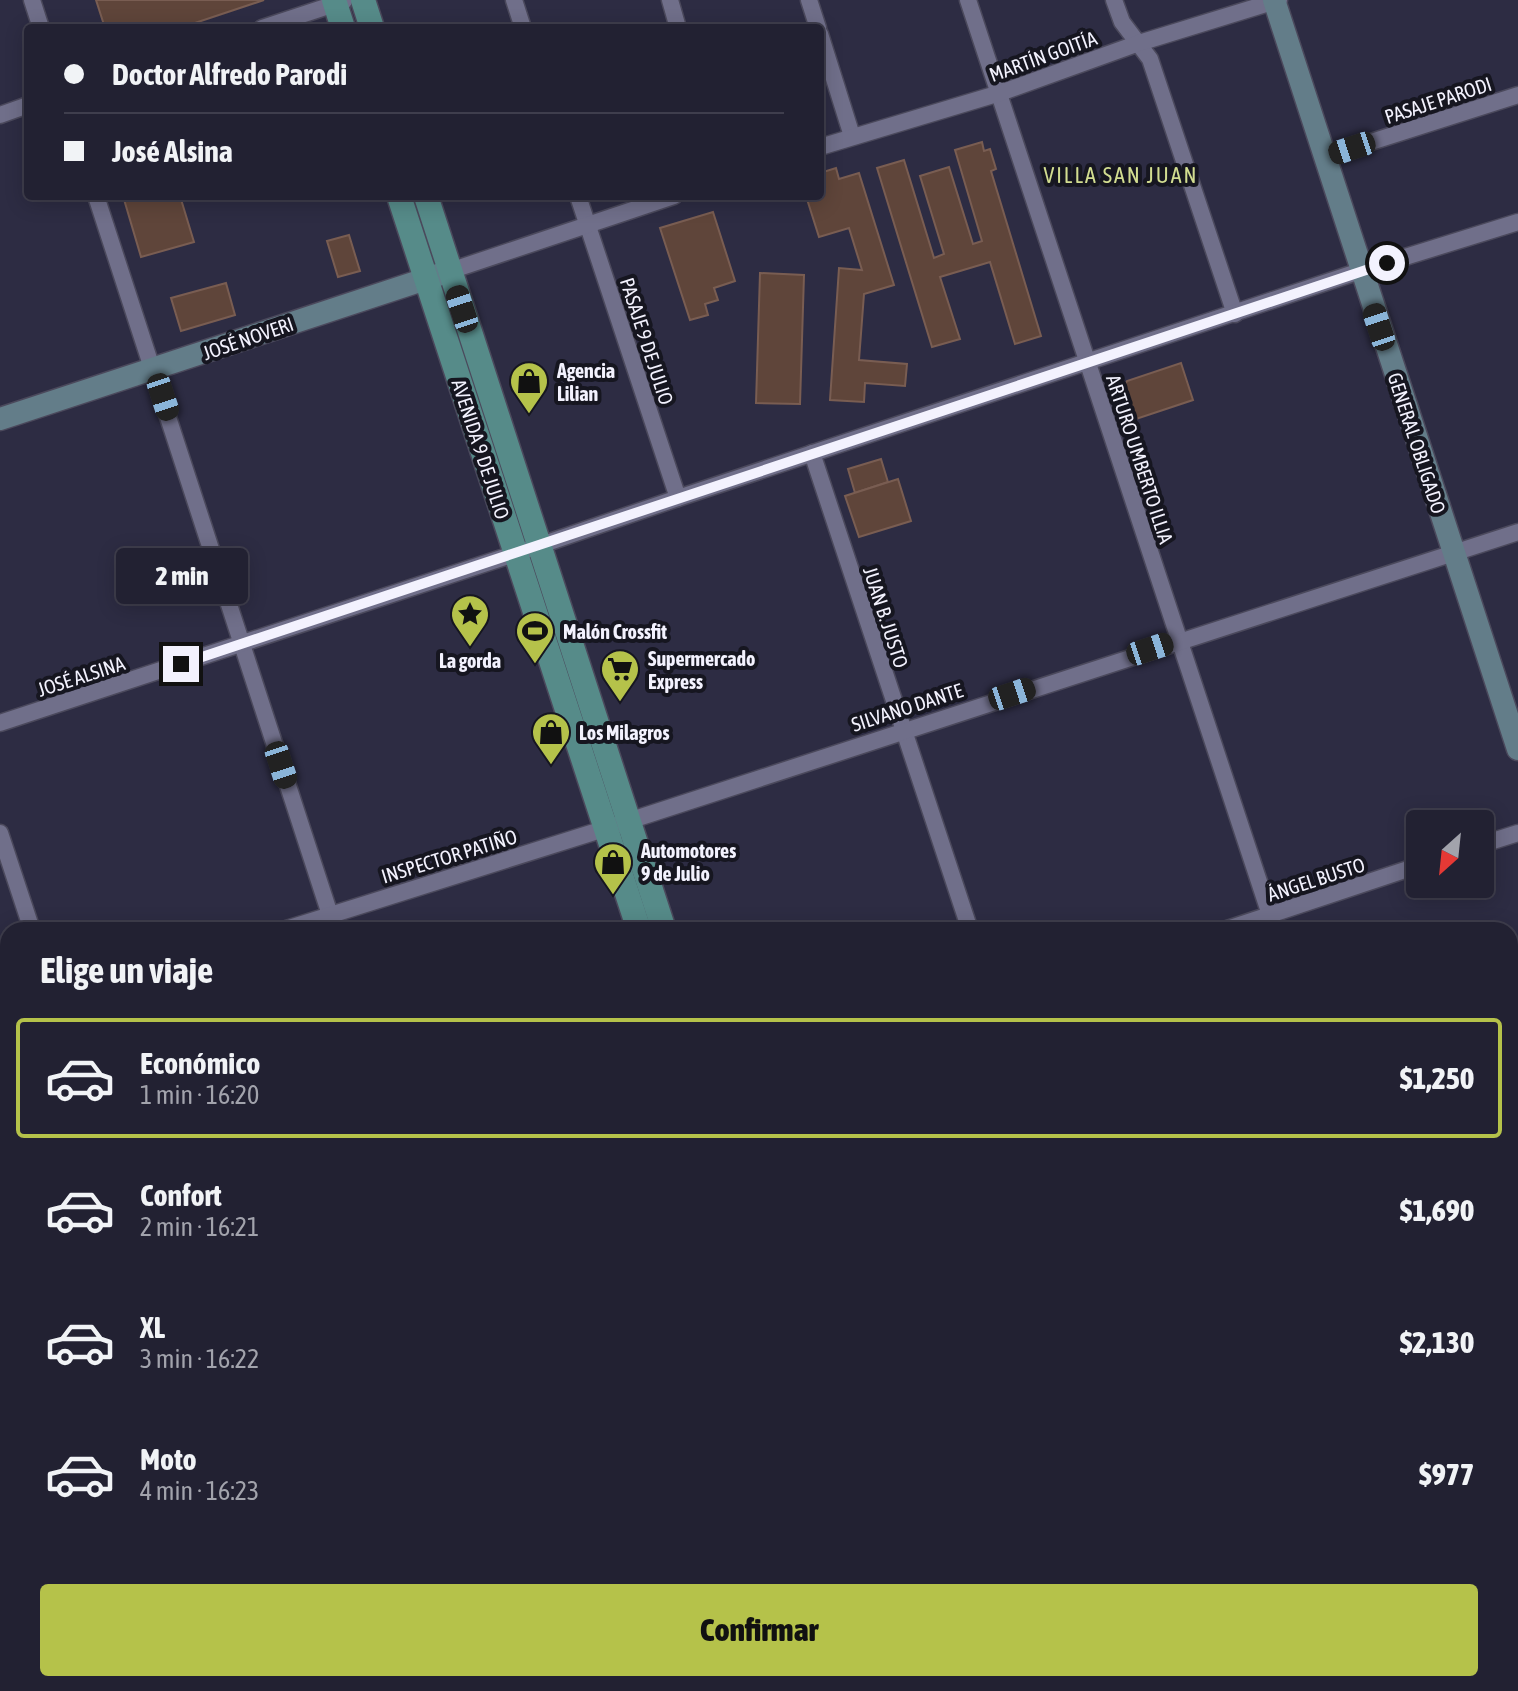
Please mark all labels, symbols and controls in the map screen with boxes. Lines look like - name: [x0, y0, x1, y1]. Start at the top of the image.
- street label: MARTÍN GOITÍA: [986, 26, 1100, 86]
- text: Doctor Alfredo Parodi: [112, 57, 347, 91]
- street label: PASAJE PARODI: [1382, 72, 1494, 128]
- car: [1325, 129, 1379, 167]
- text: José Alsina: [112, 134, 233, 168]
- district label: VILLA SAN JUAN: [1043, 162, 1199, 188]
- route start: [1369, 245, 1405, 281]
- street label: PASAJE 9 DE JULIO: [616, 275, 678, 407]
- car: [443, 282, 481, 336]
- car: [1360, 300, 1398, 354]
- street label: JOSÉ NOVERI: [200, 312, 296, 364]
- place label: Agencia Lilian: [556, 359, 615, 405]
- shop icon: Agencia Lilian: [508, 360, 550, 415]
- car: [144, 370, 182, 424]
- street label: GENERAL OBLIGADO: [1383, 370, 1451, 516]
- street label: ARTURO UMBERTO ILLIA: [1102, 372, 1178, 546]
- street label: AVENIDA 9 DE JULIO: [448, 376, 514, 522]
- callout: 2 min: [115, 548, 247, 604]
- text: 2 min: [155, 561, 209, 591]
- street label: JUAN B. JUSTO: [859, 564, 913, 670]
- place icon: La gorda: [449, 593, 491, 648]
- sports icon: Malón Crossfit: [514, 610, 556, 665]
- place label: Malón Crossfit: [563, 620, 667, 643]
- car: [1123, 630, 1177, 668]
- route end: [163, 646, 199, 682]
- place label: Supermercado Express: [648, 647, 755, 693]
- supermarket icon: Supermercado Express: [599, 648, 641, 703]
- place label: La gorda: [439, 649, 501, 672]
- street label: JOSÉ ALSINA: [34, 651, 128, 701]
- car: [985, 675, 1039, 713]
- street label: SILVANO DANTE: [848, 678, 966, 736]
- shop icon: Los Milagros: [530, 711, 572, 766]
- place label: Los Milagros: [579, 721, 670, 744]
- car: [262, 738, 300, 792]
- north arrow: [1406, 810, 1494, 898]
- map controls: [1406, 810, 1494, 898]
- street label: INSPECTOR PATIÑO: [378, 824, 520, 888]
- place label: Automotores 9 de Julio: [640, 839, 736, 885]
- shop icon: Automotores 9 de Julio: [592, 841, 634, 896]
- street label: ÁNGEL BUSTO: [1264, 852, 1368, 906]
- text: Elige un viaje: [40, 949, 213, 991]
- icon: car: [44, 1042, 116, 1114]
- text: Económico: [140, 1046, 260, 1080]
- text: $1,250: [1400, 1061, 1474, 1095]
- text: 1 min · 16:20: [140, 1080, 259, 1110]
- icon: car: [44, 1174, 116, 1246]
- text: Confort: [140, 1178, 222, 1212]
- text: $1,690: [1400, 1193, 1474, 1227]
- text: 2 min · 16:21: [140, 1212, 259, 1242]
- icon: car: [44, 1306, 116, 1378]
- text: XL: [140, 1310, 165, 1344]
- text: $2,130: [1400, 1325, 1474, 1359]
- text: 3 min · 16:22: [140, 1344, 259, 1374]
- icon: car: [44, 1438, 116, 1510]
- text: Moto: [140, 1442, 197, 1476]
- text: $977: [1419, 1457, 1474, 1491]
- text: 4 min · 16:23: [140, 1476, 259, 1506]
- button: Confirmar: [40, 1584, 1478, 1676]

